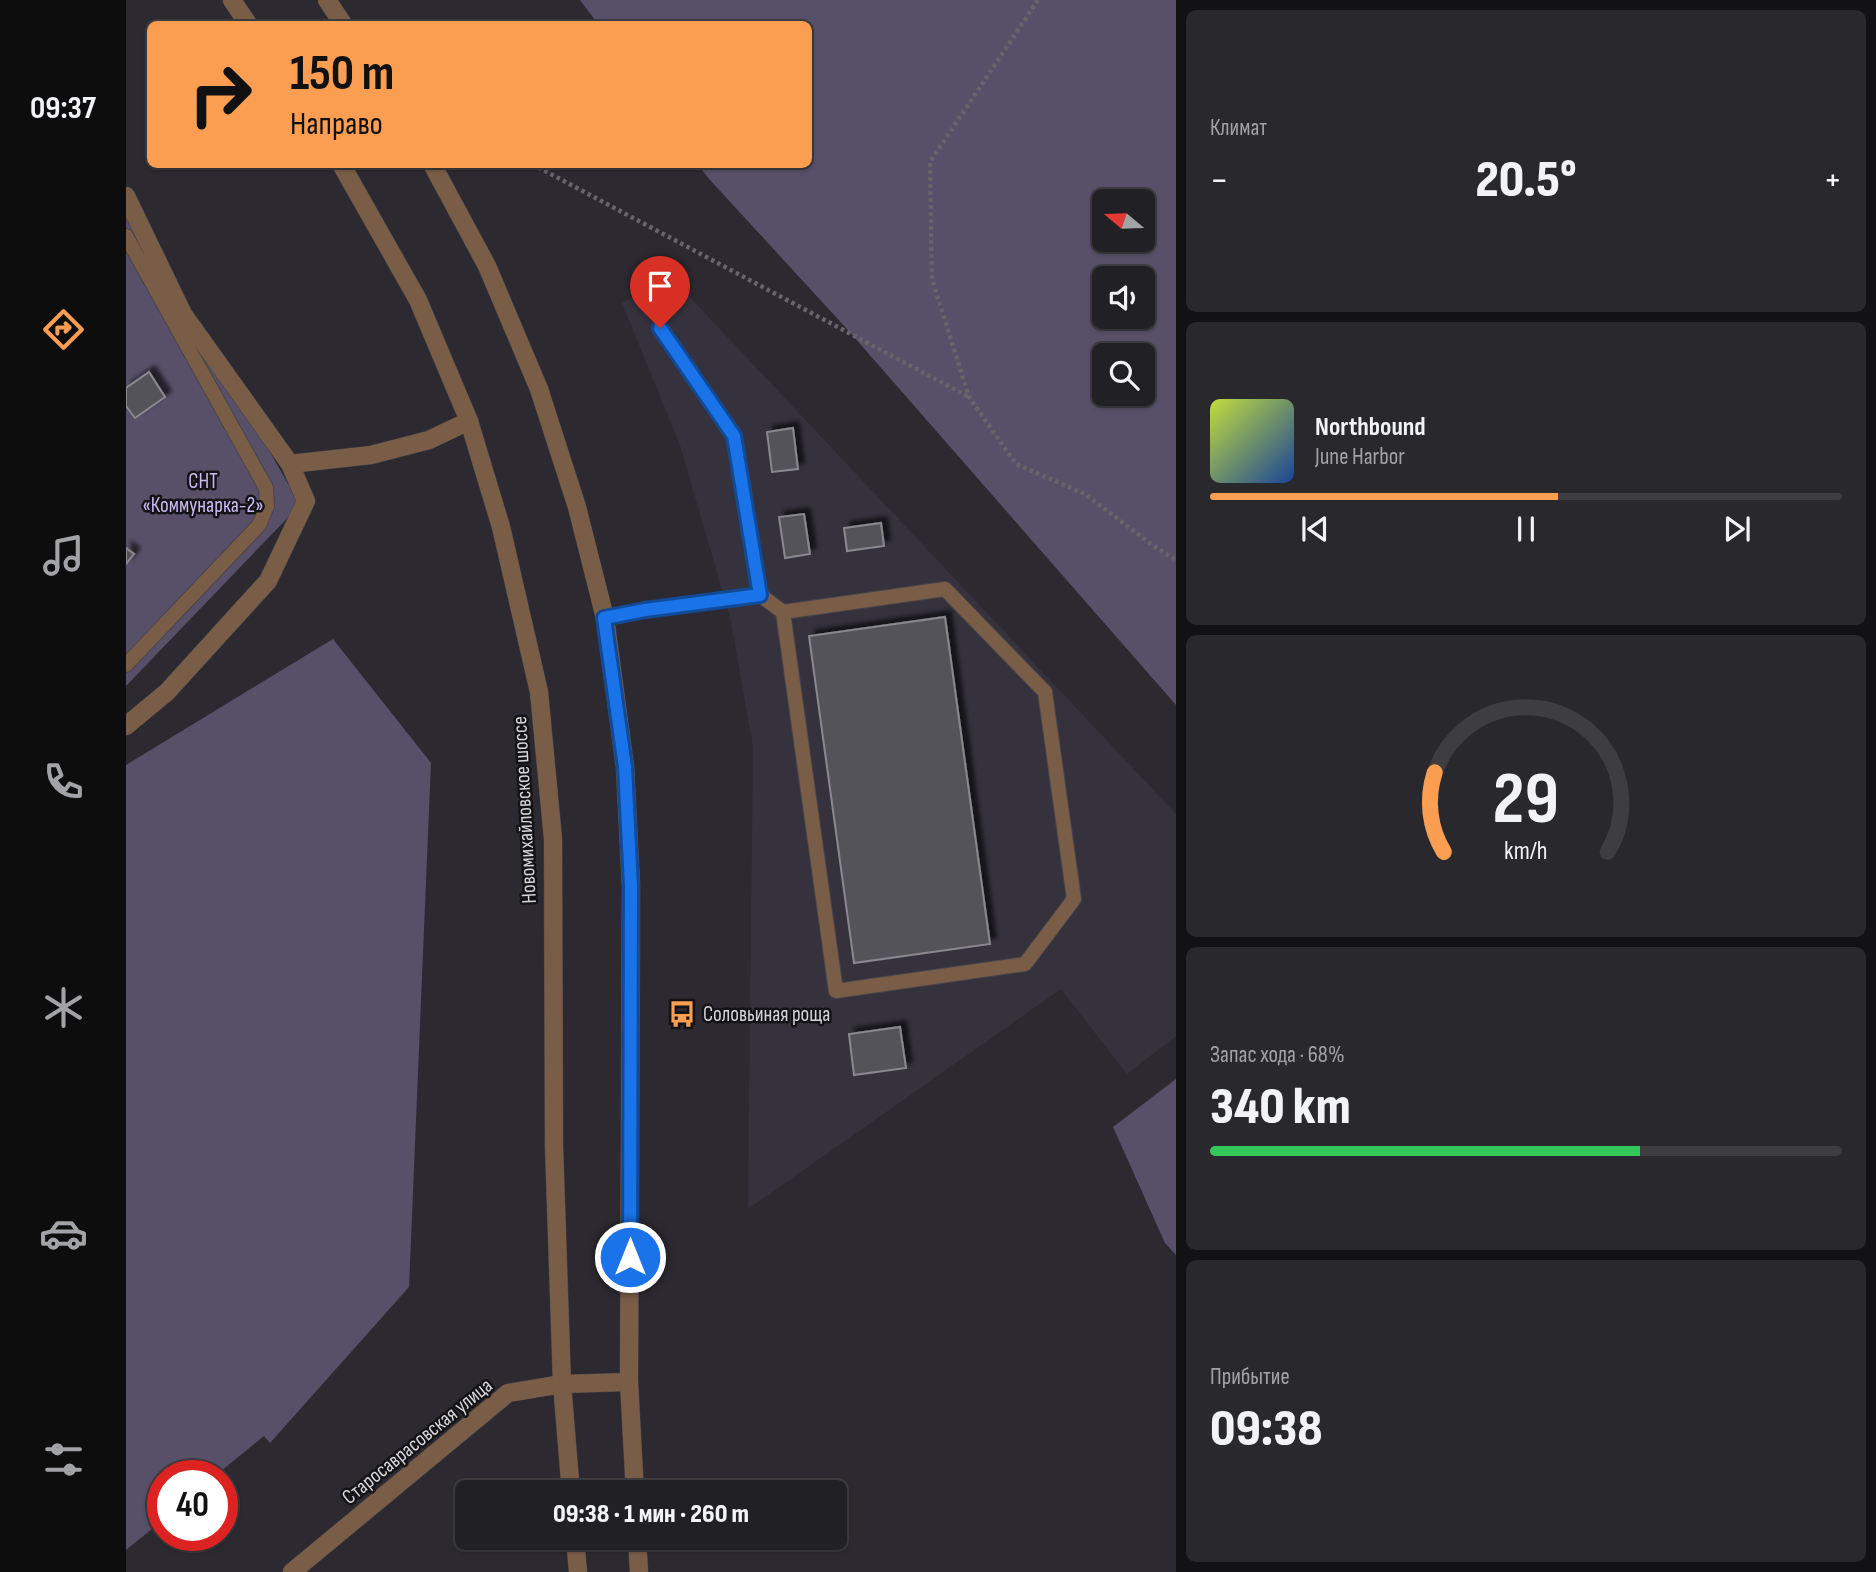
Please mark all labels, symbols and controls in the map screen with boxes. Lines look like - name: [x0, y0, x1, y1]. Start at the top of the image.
- text: 150 m: [290, 45, 394, 104]
- icon: right: [175, 49, 266, 140]
- text: 09:37: [30, 89, 96, 128]
- text: Направо: [290, 105, 383, 144]
- text: Климат: [1210, 114, 1267, 142]
- text: 20.5°: [1475, 149, 1577, 212]
- text: −: [1210, 158, 1229, 203]
- text: +: [1823, 158, 1842, 203]
- north arrow: [1092, 189, 1155, 252]
- map controls: [1092, 189, 1155, 406]
- pin: [630, 256, 690, 328]
- button: sound: [1092, 266, 1155, 329]
- icon: arrive: [641, 267, 679, 305]
- icon: directions: [39, 305, 88, 354]
- button: search: [1092, 343, 1155, 406]
- text: Northbound: [1315, 412, 1426, 443]
- text: June Harbor: [1315, 443, 1405, 471]
- park label: СНТ «Коммунарка-2»: [142, 469, 264, 518]
- icon: previous: [1296, 510, 1334, 548]
- icon: pause: [1507, 510, 1545, 548]
- icon: next: [1718, 510, 1756, 548]
- icon: music: [39, 531, 88, 580]
- street label: Новомихайловское шоссе: [507, 716, 542, 904]
- text: 29: [1493, 756, 1559, 844]
- icon: phone: [39, 757, 88, 806]
- text: km/h: [1504, 836, 1548, 867]
- icon: climate: [39, 983, 88, 1032]
- bus stop icon: Соловьиная роща: [667, 999, 697, 1029]
- place label: Соловьиная роща: [703, 1002, 830, 1027]
- text: Запас хода · 68%: [1210, 1041, 1345, 1069]
- text: 340 km: [1210, 1076, 1351, 1139]
- icon: car: [39, 1209, 88, 1258]
- position arrow: [593, 1220, 667, 1294]
- text: Прибытие: [1210, 1363, 1290, 1391]
- street label: Старосаврасовская улица: [337, 1373, 498, 1510]
- text: 09:38: [1210, 1398, 1323, 1461]
- icon: filters: [39, 1435, 88, 1484]
- speed limit sign: 40: [147, 1460, 238, 1551]
- text: 09:38 · 1 мин · 260 m: [553, 1499, 749, 1530]

